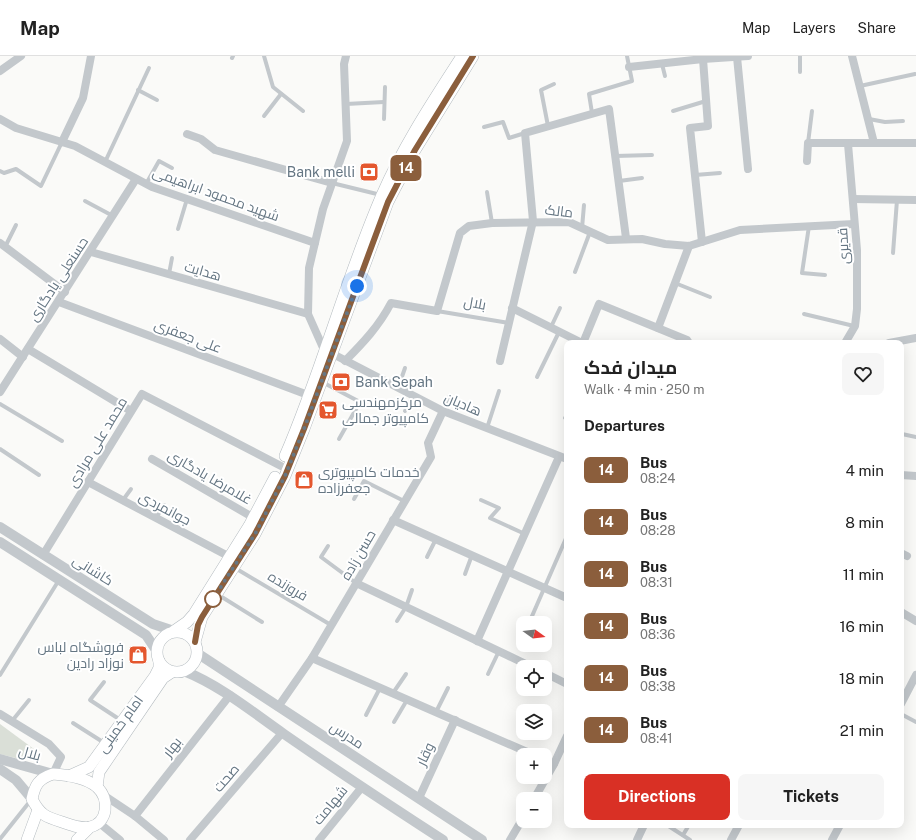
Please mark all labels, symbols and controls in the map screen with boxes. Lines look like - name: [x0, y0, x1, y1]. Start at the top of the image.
- text: Map: [20, 17, 60, 39]
- text: Map: [742, 20, 770, 36]
- text: Layers: [792, 20, 836, 36]
- text: Share: [858, 20, 896, 36]
- line badge: 14: [388, 155, 424, 181]
- text: 14: [398, 160, 414, 176]
- bank icon: Bank melli: [358, 161, 380, 183]
- street label: شهید محمود ابراهیمی: [151, 164, 281, 224]
- place label: Bank melli: [287, 164, 355, 180]
- street label: مالک: [544, 201, 574, 221]
- street label: قدیری: [834, 227, 852, 265]
- street label: حسنعلی یادگاری: [25, 234, 91, 324]
- street label: هدایت: [183, 258, 223, 284]
- your location: [347, 276, 367, 296]
- street label: بلال: [462, 293, 487, 314]
- street label: علی جعفری: [152, 316, 224, 356]
- button: heart: [842, 353, 884, 395]
- text: میدان فدک: [584, 356, 677, 378]
- bank icon: Bank Sepah: [330, 371, 352, 393]
- place label: Bank Sepah: [355, 374, 433, 390]
- text: Walk · 4 min · 250 m: [584, 382, 704, 397]
- street label: هادیان: [442, 389, 484, 419]
- street label: محمد علی مرادی: [64, 394, 130, 490]
- place label: مرکزمهندسی کامپیوتر جمالی: [342, 394, 429, 428]
- supermarket icon: مرکزمهندسی کامپیوتر جمالی: [317, 399, 339, 421]
- text: Departures: [584, 417, 665, 434]
- street label: غلامرضا یادگاری: [165, 446, 255, 508]
- text: Bus: [640, 454, 667, 471]
- text: 14: [598, 462, 614, 478]
- text: 4 min: [845, 462, 884, 479]
- place label: خدمات کامپیوتری جعفرزاده: [318, 464, 420, 496]
- shop icon: خدمات کامپیوتری جعفرزاده: [293, 469, 315, 491]
- text: 08:24: [640, 471, 675, 486]
- street label: جوانمردی: [136, 488, 194, 528]
- text: Bus: [640, 506, 667, 523]
- text: 14: [598, 514, 614, 530]
- text: 8 min: [845, 514, 884, 531]
- text: 08:28: [640, 523, 676, 538]
- street label: حسن زاده: [337, 527, 379, 583]
- street label: کاشانی: [70, 551, 116, 589]
- text: Bus: [640, 558, 667, 575]
- text: 14: [598, 566, 614, 582]
- text: 11 min: [843, 566, 884, 583]
- street label: فروزنده: [265, 568, 311, 604]
- text: 08:31: [640, 575, 673, 590]
- unlabelled marker: [204, 590, 222, 608]
- text: Bus: [640, 610, 667, 627]
- north arrow: [516, 616, 552, 652]
- map controls: [516, 616, 552, 828]
- text: 14: [598, 618, 614, 634]
- text: 16 min: [839, 618, 884, 635]
- text: 08:36: [640, 627, 675, 642]
- place label: فروشگاه لباس نوزاد رادین: [37, 639, 124, 671]
- shop icon: فروشگاه لباس نوزاد رادین: [127, 644, 149, 666]
- button: locate: [516, 660, 552, 696]
- text: Bus: [640, 662, 667, 679]
- text: 14: [598, 670, 614, 686]
- text: 18 min: [839, 670, 884, 687]
- text: 08:38: [640, 679, 676, 694]
- street label: امام خمینی: [94, 692, 148, 757]
- button: layers: [516, 704, 552, 740]
- text: Bus: [640, 714, 667, 731]
- street label: مدرس: [327, 718, 367, 752]
- text: 14: [598, 722, 614, 738]
- text: 21 min: [840, 722, 884, 739]
- text: 08:41: [640, 731, 673, 746]
- street label: بهار: [159, 734, 185, 761]
- street label: وقار: [412, 740, 437, 769]
- street label: بلال: [17, 742, 43, 765]
- button: +: [516, 748, 552, 784]
- street label: صحت: [210, 761, 242, 795]
- button: Directions: [584, 774, 730, 820]
- button: Tickets: [738, 774, 884, 820]
- street label: شهامت: [310, 782, 350, 828]
- button: −: [516, 792, 552, 828]

